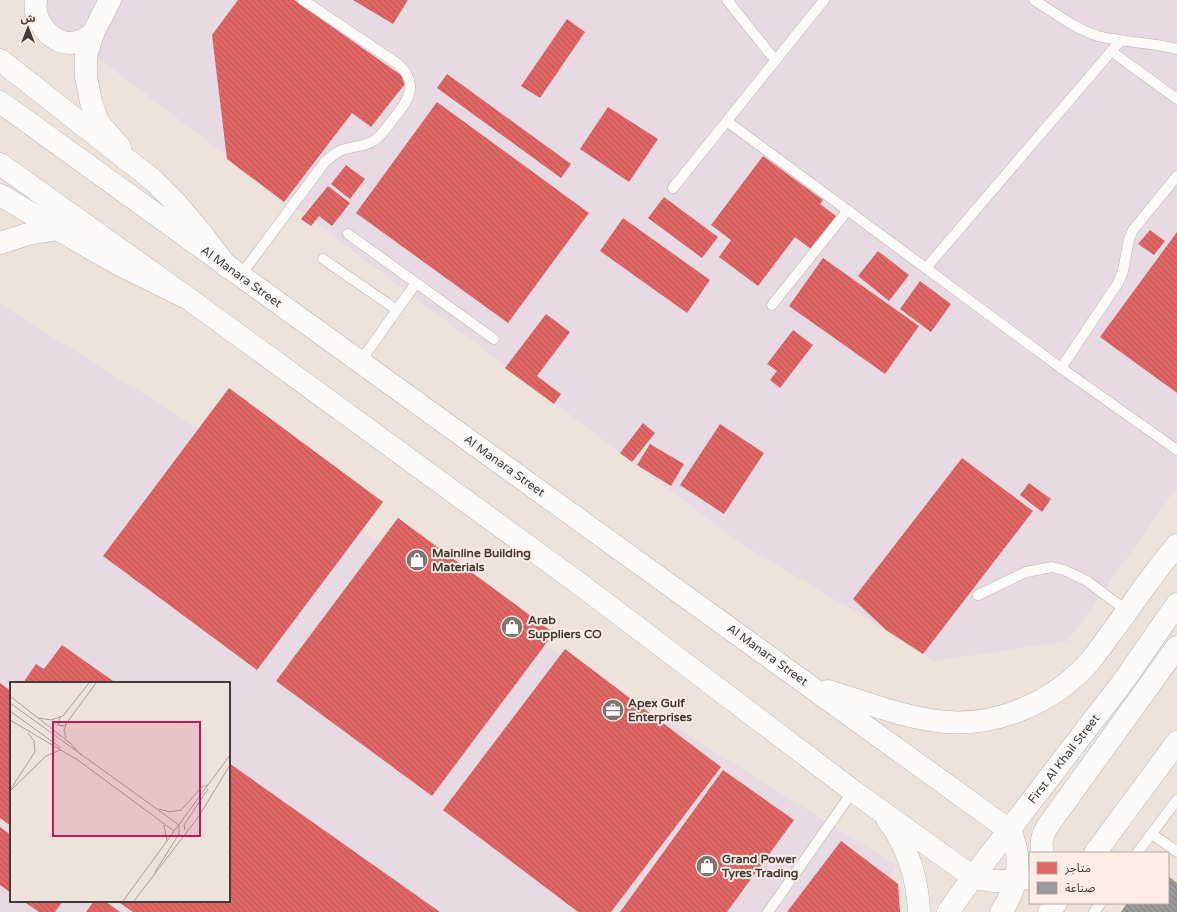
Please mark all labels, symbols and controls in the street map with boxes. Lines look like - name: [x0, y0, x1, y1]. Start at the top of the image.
- north arrow: [8, 8, 48, 48]
- text: ش: [20, 12, 36, 25]
- street label: Al Manara Street: [198, 243, 285, 311]
- street label: Al Manara Street: [461, 432, 548, 500]
- place label: Mainline Building Materials: [432, 546, 531, 574]
- shop icon: Mainline Building Materials: [404, 547, 430, 573]
- place label: Arab Suppliers CO: [528, 613, 602, 642]
- shop icon: Arab Suppliers CO: [499, 614, 525, 640]
- street label: Al Manara Street: [725, 621, 811, 689]
- inset map: [10, 682, 230, 902]
- place label: Apex Gulf Enterprises: [628, 696, 692, 725]
- office icon: Apex Gulf Enterprises: [600, 697, 626, 723]
- street label: First Al Khail Street: [1025, 711, 1103, 806]
- place label: Grand Power Tyres Trading: [721, 852, 798, 881]
- legend: [1029, 852, 1169, 904]
- shop icon: Grand Power Tyres Trading: [694, 853, 720, 879]
- text: متاجر: [1064, 861, 1091, 875]
- text: صناعة: [1065, 881, 1095, 895]

